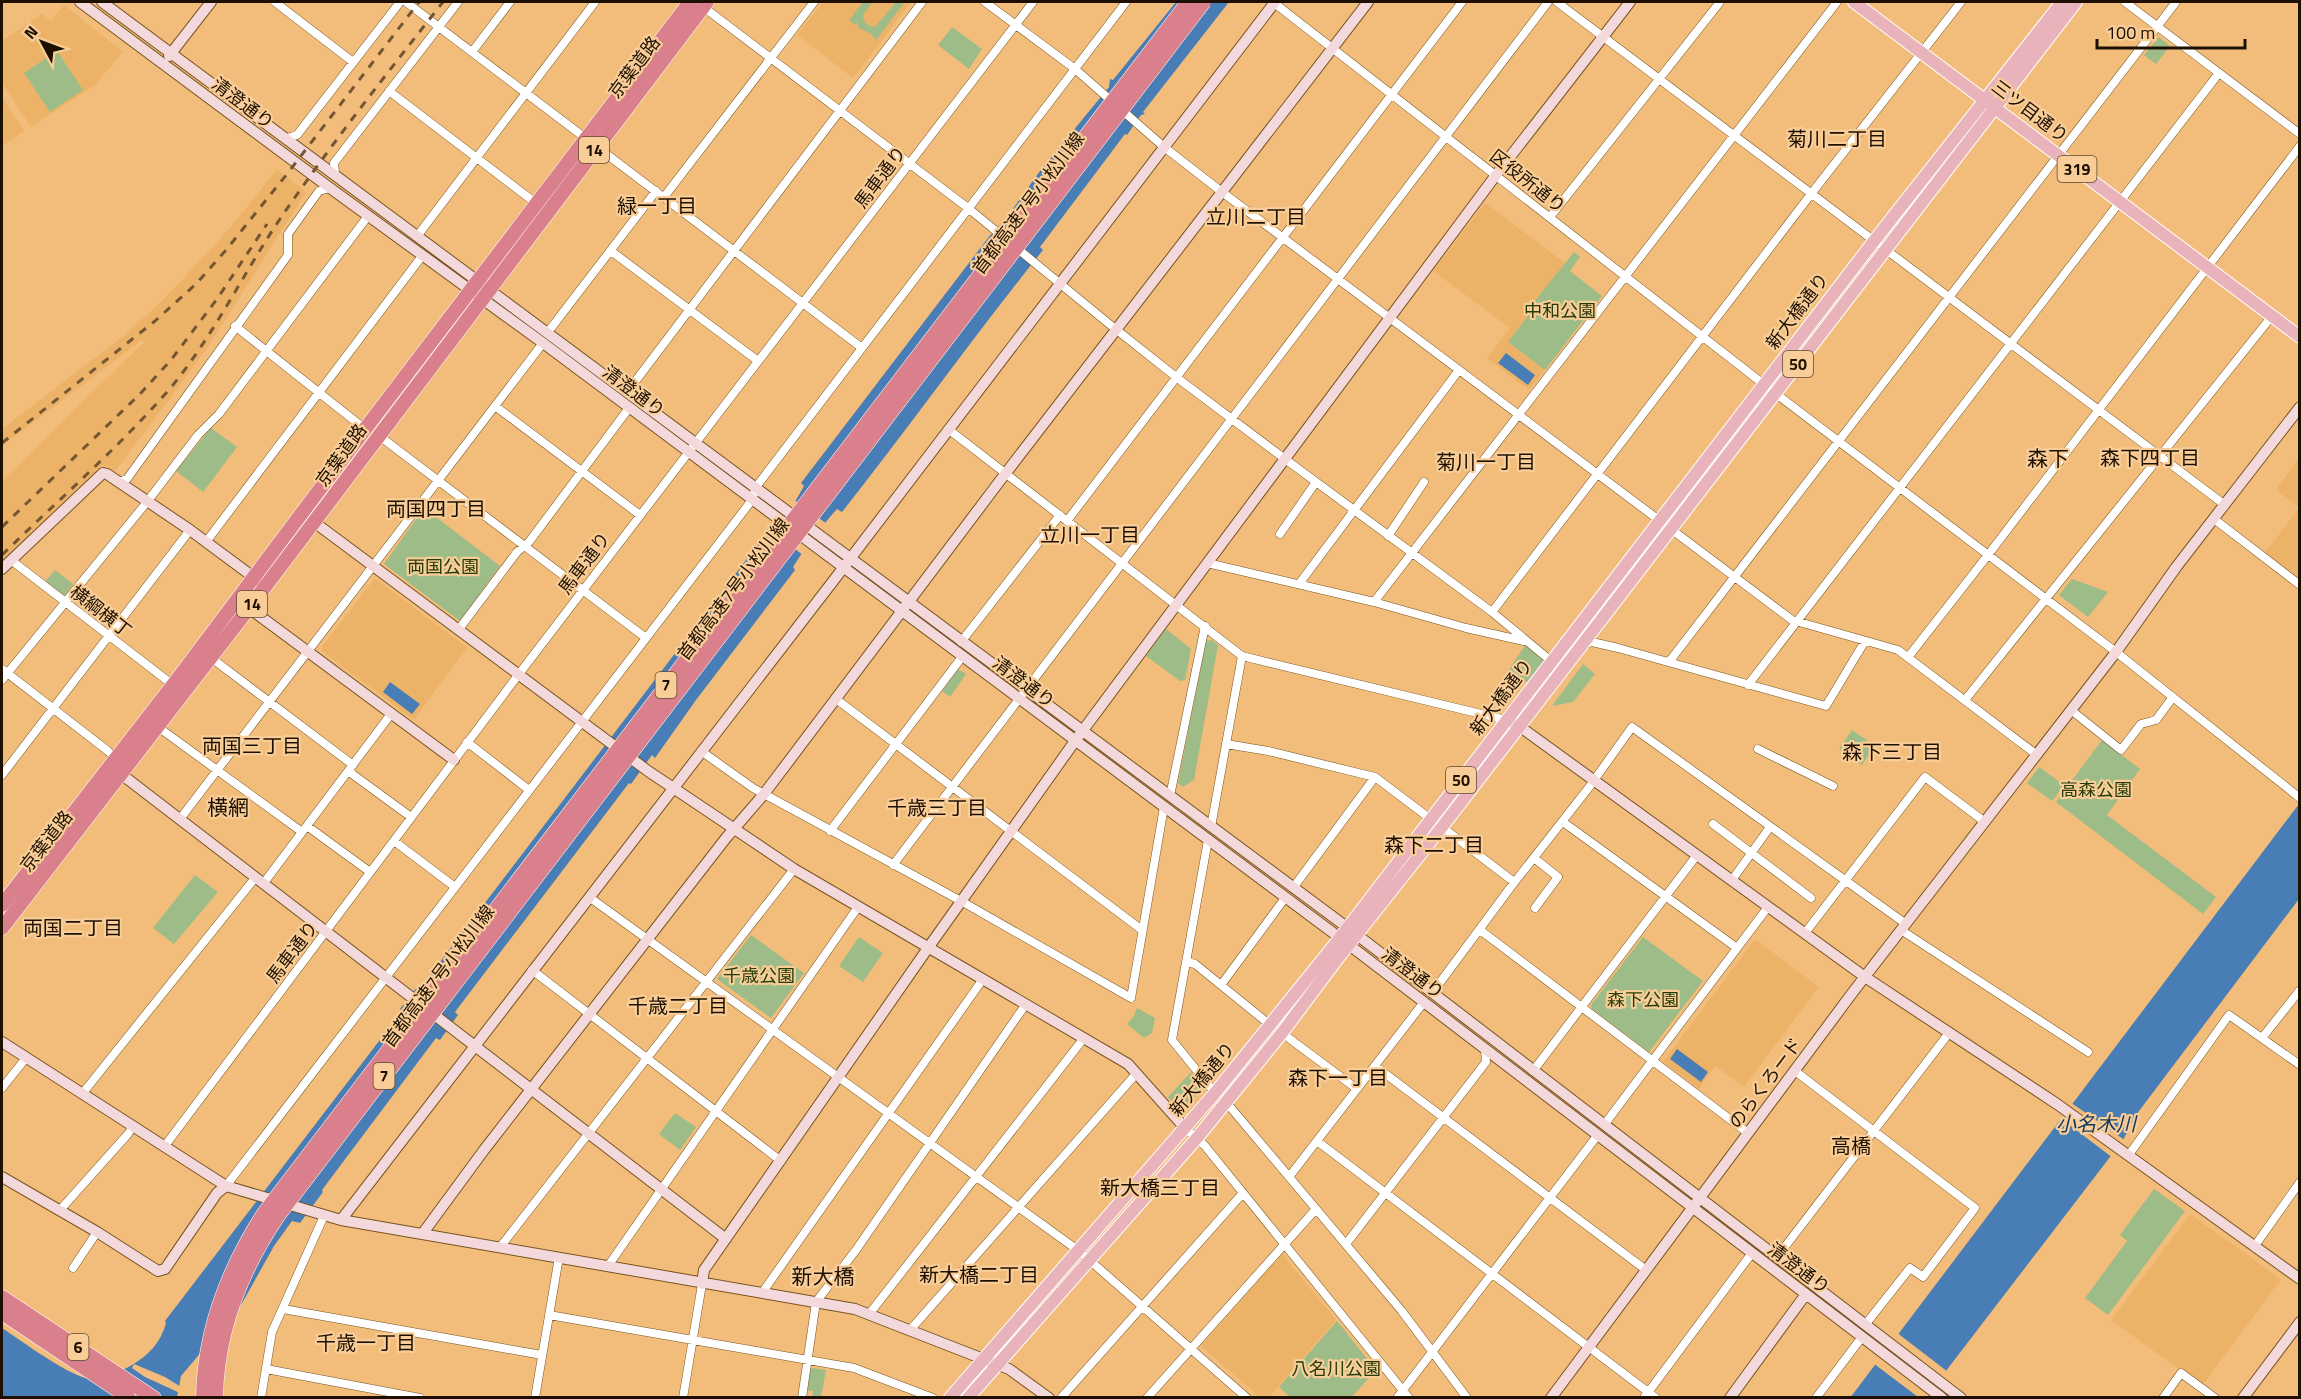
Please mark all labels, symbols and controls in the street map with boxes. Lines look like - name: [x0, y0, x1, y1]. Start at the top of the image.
- north arrow: [12, 12, 72, 72]
- scale bar: [2097, 12, 2246, 50]
- text: 100 m: [2106, 19, 2155, 46]
- text: N: [18, 20, 43, 44]
- street label: 京葉道路: [602, 30, 666, 104]
- street label: 清澄通り: [206, 71, 280, 135]
- street label: 三ツ目通り: [1986, 73, 2074, 149]
- district label: 菊川二丁目: [1787, 123, 1887, 154]
- street label: 首都高速7号小松川線: [965, 126, 1091, 280]
- road number: 14: [579, 137, 609, 163]
- street label: 馬車通り: [848, 140, 912, 214]
- street label: 区役所通り: [1484, 143, 1572, 219]
- road number: 319: [2058, 156, 2096, 182]
- district label: 緑一丁目: [617, 190, 697, 221]
- district label: 立川二丁目: [1206, 201, 1306, 232]
- street label: 新大橋通り: [1759, 267, 1835, 355]
- park label: 中和公園: [1524, 297, 1596, 324]
- road number: 50: [1783, 351, 1813, 377]
- street label: 清澄通り: [597, 359, 671, 423]
- street label: 京葉道路: [309, 418, 373, 492]
- district label: 森下: [2027, 442, 2069, 474]
- district label: 森下四丁目: [2100, 442, 2200, 473]
- district label: 菊川一丁目: [1436, 446, 1536, 477]
- district label: 両国四丁目: [386, 493, 486, 524]
- street label: 首都高速7号小松川線: [670, 512, 796, 666]
- district label: 立川一丁目: [1040, 519, 1140, 550]
- street label: 馬車通り: [552, 526, 616, 600]
- park label: 両国公園: [407, 553, 479, 580]
- street label: 横綱横丁: [64, 578, 138, 644]
- road number: 14: [237, 591, 267, 617]
- street label: 清澄通り: [987, 650, 1061, 714]
- street label: 新大橋通り: [1463, 653, 1539, 741]
- road number: 7: [656, 672, 676, 698]
- district label: 両国三丁目: [202, 730, 302, 761]
- district label: 森下三丁目: [1842, 736, 1942, 767]
- road number: 50: [1446, 767, 1476, 793]
- park label: 高森公園: [2060, 776, 2132, 803]
- district label: 横網: [207, 791, 249, 823]
- district label: 千歳三丁目: [887, 792, 987, 823]
- street label: 京葉道路: [13, 804, 79, 878]
- district label: 森下二丁目: [1384, 829, 1484, 860]
- street label: 首都高速7号小松川線: [375, 899, 501, 1053]
- district label: 両国二丁目: [23, 912, 123, 943]
- street label: 馬車通り: [260, 915, 324, 989]
- street label: 清澄通り: [1376, 941, 1450, 1005]
- park label: 千歳公園: [723, 962, 795, 989]
- park label: 森下公園: [1607, 986, 1679, 1013]
- district label: 千歳二丁目: [628, 990, 728, 1021]
- street label: のらくろード: [1722, 1032, 1808, 1134]
- street label: 新大橋通り: [1163, 1036, 1241, 1122]
- district label: 森下一丁目: [1288, 1062, 1388, 1093]
- road number: 7: [374, 1063, 394, 1089]
- water label: 小名木川: [2056, 1108, 2138, 1139]
- district label: 高橋: [1831, 1130, 1871, 1161]
- district label: 新大橋三丁目: [1100, 1172, 1220, 1203]
- street label: 清澄通り: [1762, 1236, 1836, 1300]
- district label: 新大橋二丁目: [919, 1259, 1039, 1290]
- district label: 新大橋: [792, 1260, 855, 1292]
- district label: 千歳一丁目: [316, 1327, 416, 1358]
- road number: 6: [68, 1334, 88, 1360]
- park label: 八名川公園: [1291, 1355, 1381, 1382]

